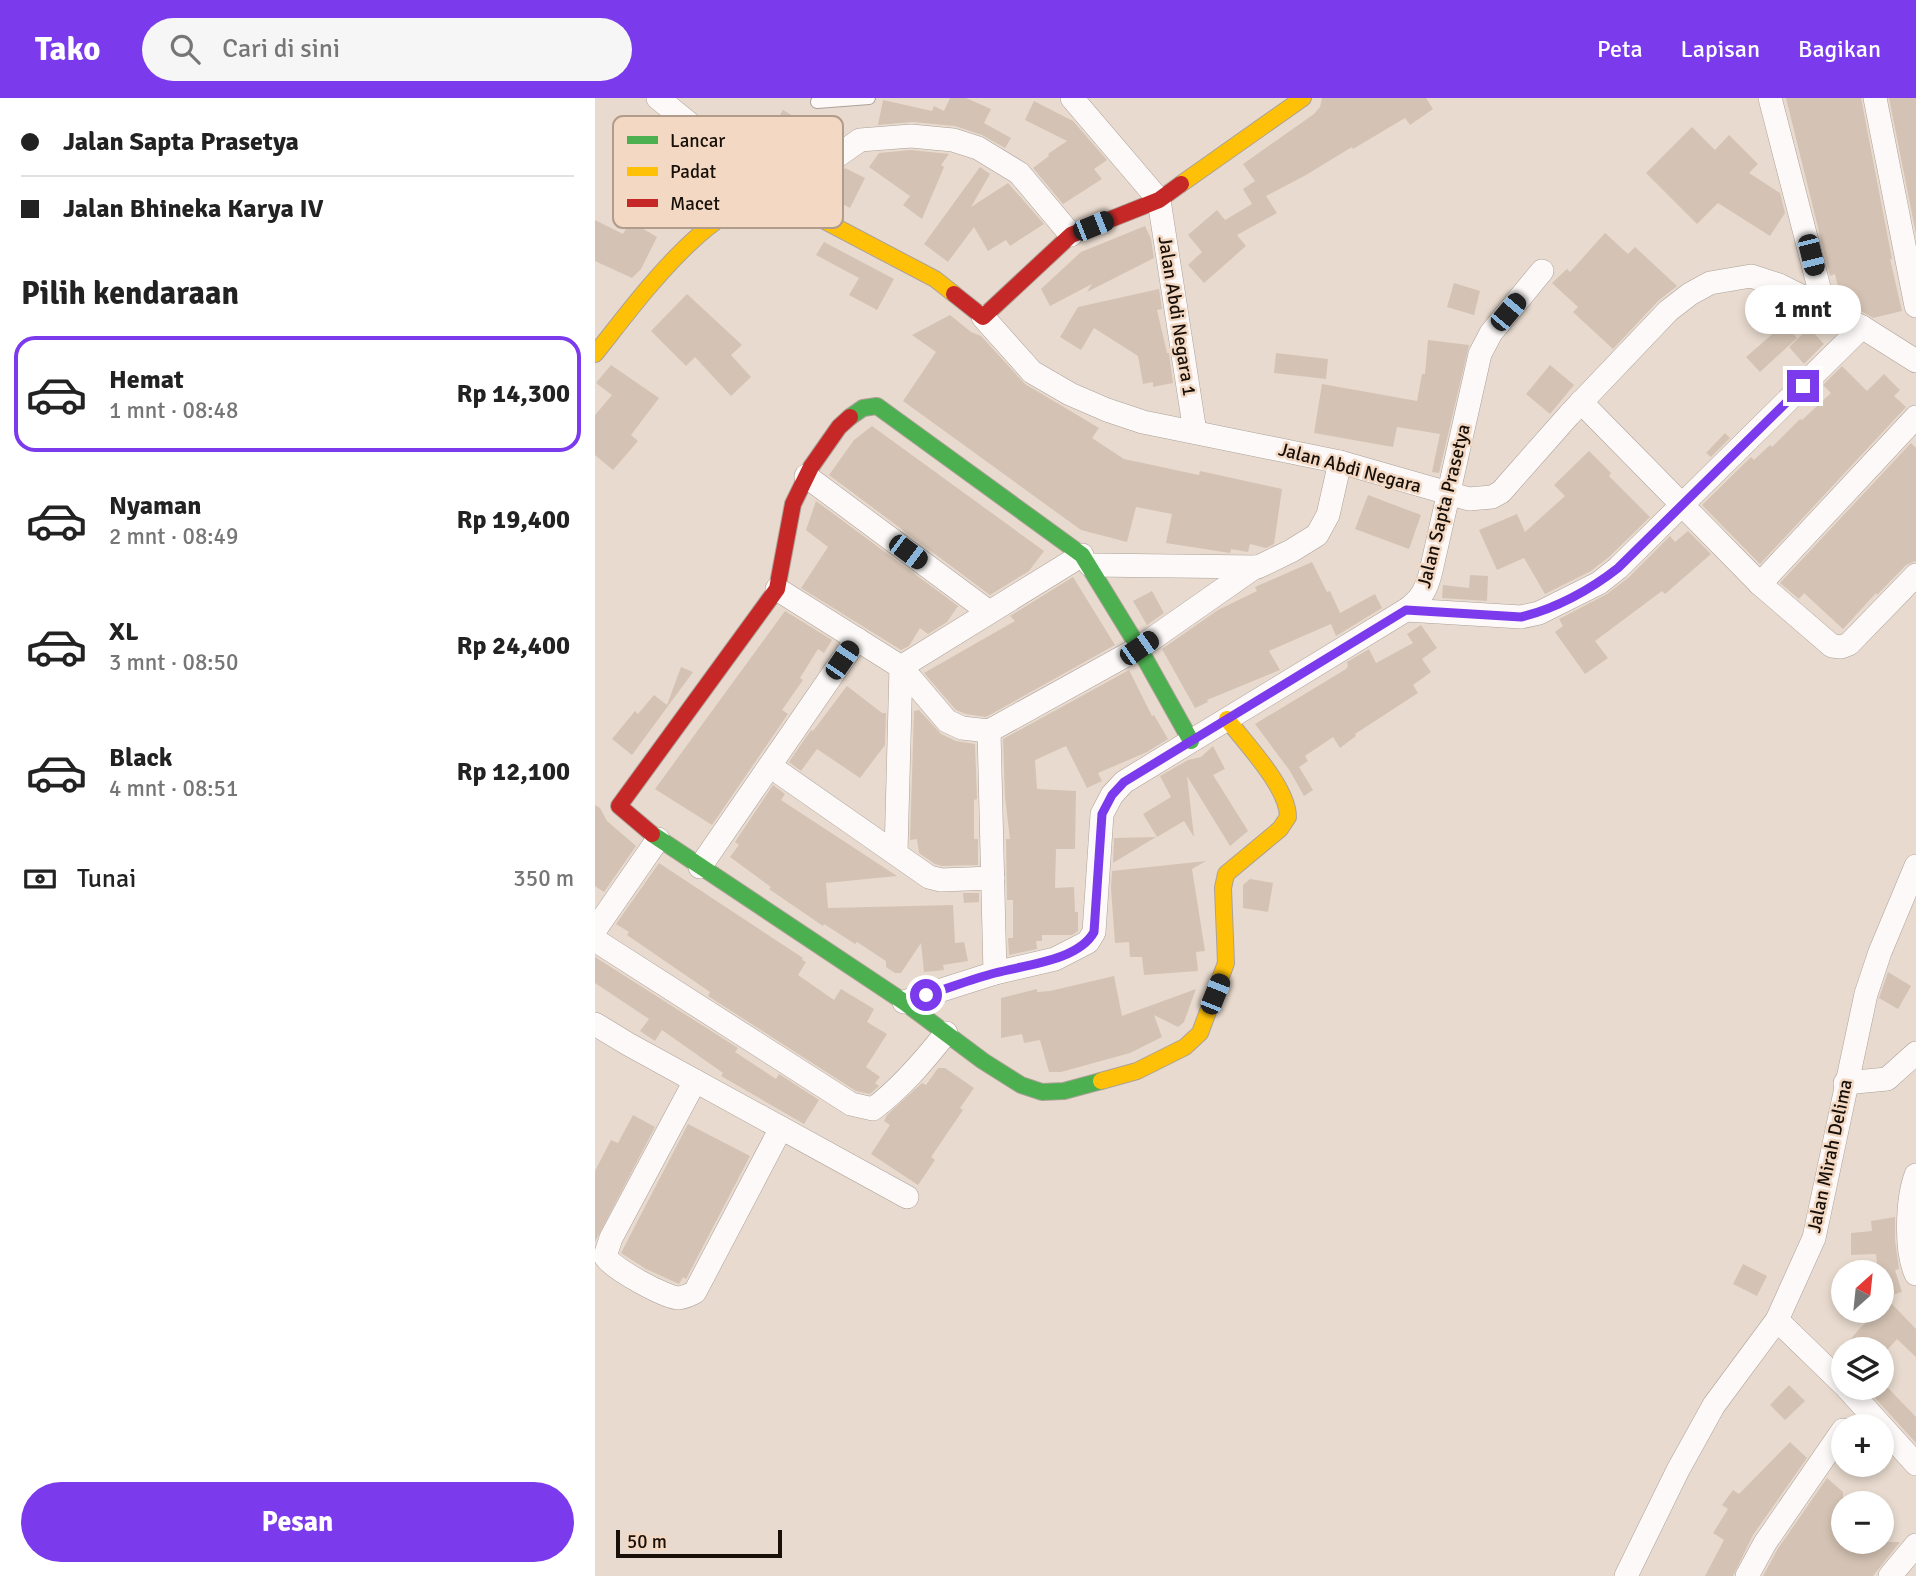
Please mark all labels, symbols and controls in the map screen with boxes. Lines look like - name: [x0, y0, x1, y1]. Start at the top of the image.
- search box: [142, 18, 632, 81]
- text: Tako: [35, 29, 100, 70]
- icon: search: [166, 30, 204, 68]
- text: Cari di sini: [222, 33, 340, 65]
- text: Peta: [1597, 34, 1643, 64]
- text: Lapisan: [1681, 34, 1760, 64]
- text: Bagikan: [1798, 34, 1881, 64]
- legend: [613, 116, 843, 228]
- text: Jalan Sapta Prasetya: [63, 126, 299, 158]
- text: Lancar: [670, 129, 725, 153]
- text: Padat: [670, 160, 716, 184]
- text: Macet: [670, 192, 720, 216]
- text: Jalan Bhineka Karya IV: [63, 193, 323, 225]
- car: [1070, 208, 1117, 244]
- car: [1796, 232, 1827, 278]
- street label: Jalan Abdi Negara 1: [1153, 234, 1201, 398]
- text: Pilih kendaraan: [21, 274, 239, 313]
- callout: 1 mnt: [1745, 285, 1861, 334]
- car: [1487, 289, 1530, 335]
- text: 1 mnt: [1774, 295, 1832, 324]
- icon: car: [25, 363, 88, 426]
- text: Hemat: [109, 364, 184, 396]
- route end: [1787, 370, 1819, 402]
- text: Rp 14,300: [456, 378, 570, 410]
- text: 1 mnt · 08:48: [109, 396, 238, 425]
- street label: Jalan Sapta Prasetya: [1412, 422, 1476, 590]
- street label: Jalan Abdi Negara: [1276, 437, 1424, 499]
- icon: car: [25, 489, 88, 552]
- text: Nyaman: [109, 490, 202, 522]
- text: Rp 19,400: [456, 504, 570, 536]
- text: 2 mnt · 08:49: [109, 522, 238, 551]
- car: [885, 531, 932, 573]
- icon: car: [25, 615, 88, 678]
- text: XL: [109, 616, 139, 648]
- car: [1116, 627, 1163, 669]
- text: Rp 24,400: [456, 630, 570, 662]
- car: [822, 637, 863, 683]
- text: 3 mnt · 08:50: [109, 648, 238, 677]
- icon: car: [25, 741, 88, 804]
- text: Black: [109, 742, 172, 774]
- text: Rp 12,100: [456, 756, 570, 788]
- text: 4 mnt · 08:51: [109, 774, 238, 803]
- icon: cash: [21, 860, 59, 898]
- text: Tunai: [77, 863, 136, 895]
- text: 350 m: [513, 864, 574, 893]
- car: [1198, 971, 1233, 1017]
- route start: [910, 979, 942, 1011]
- street label: Jalan Mirah Delima: [1802, 1077, 1858, 1235]
- north arrow: [1831, 1260, 1893, 1323]
- map controls: [1831, 1260, 1894, 1554]
- button: layers: [1831, 1337, 1894, 1400]
- button: +: [1831, 1414, 1894, 1477]
- button: Pesan: [21, 1482, 574, 1562]
- button: −: [1831, 1491, 1894, 1554]
- scale bar: [616, 1527, 782, 1559]
- text: 50 m: [627, 1530, 667, 1554]

